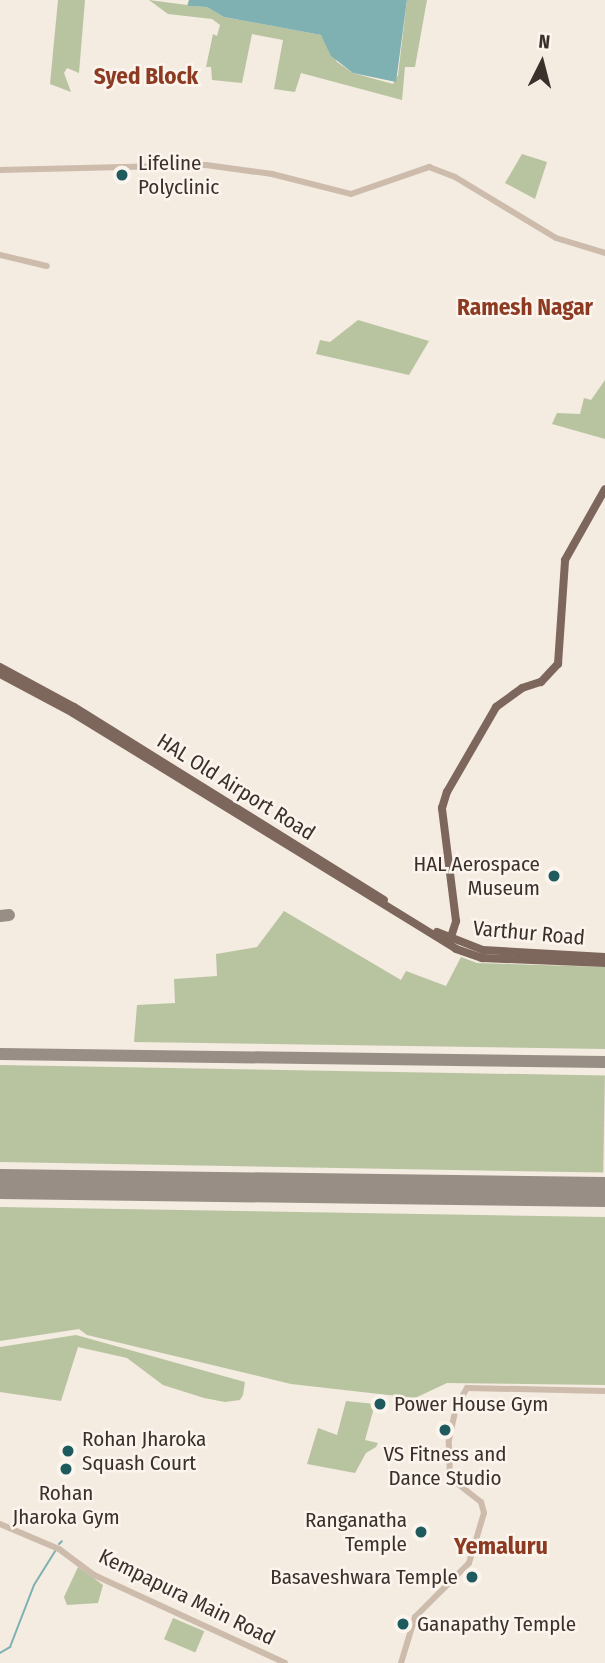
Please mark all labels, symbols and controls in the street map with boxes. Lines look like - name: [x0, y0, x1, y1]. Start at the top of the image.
- north arrow: [507, 28, 577, 98]
- text: N: [537, 30, 551, 54]
- district label: Syed Block: [94, 62, 198, 90]
- place label: Lifeline Polyclinic: [138, 150, 219, 200]
- marker: Lifeline Polyclinic: [112, 165, 132, 185]
- district label: Ramesh Nagar: [457, 293, 593, 321]
- street label: HAL Old Airport Road: [152, 728, 320, 846]
- place label: HAL Aerospace Museum: [414, 851, 540, 901]
- marker: HAL Aerospace Museum: [546, 868, 562, 884]
- street label: Varthur Road: [472, 916, 586, 950]
- place label: Power House Gym: [394, 1391, 548, 1417]
- marker: Power House Gym: [372, 1396, 388, 1412]
- marker: VS Fitness and Dance Studio: [437, 1422, 453, 1438]
- place label: Rohan Jharoka Squash Court: [82, 1426, 206, 1476]
- place label: VS Fitness and Dance Studio: [383, 1441, 507, 1491]
- marker: Rohan Jharoka Squash Court: [60, 1443, 76, 1459]
- marker: Rohan Jharoka Gym: [58, 1461, 74, 1477]
- place label: Rohan Jharoka Gym: [12, 1480, 120, 1530]
- place label: Ranganatha Temple: [305, 1507, 407, 1557]
- marker: Ranganatha Temple: [413, 1524, 429, 1540]
- district label: Yemaluru: [454, 1533, 548, 1561]
- street label: Kempapura Main Road: [95, 1543, 279, 1651]
- place label: Basaveshwara Temple: [270, 1564, 458, 1590]
- marker: Basaveshwara Temple: [464, 1569, 480, 1585]
- place label: Ganapathy Temple: [417, 1611, 576, 1637]
- marker: Ganapathy Temple: [395, 1616, 411, 1632]

